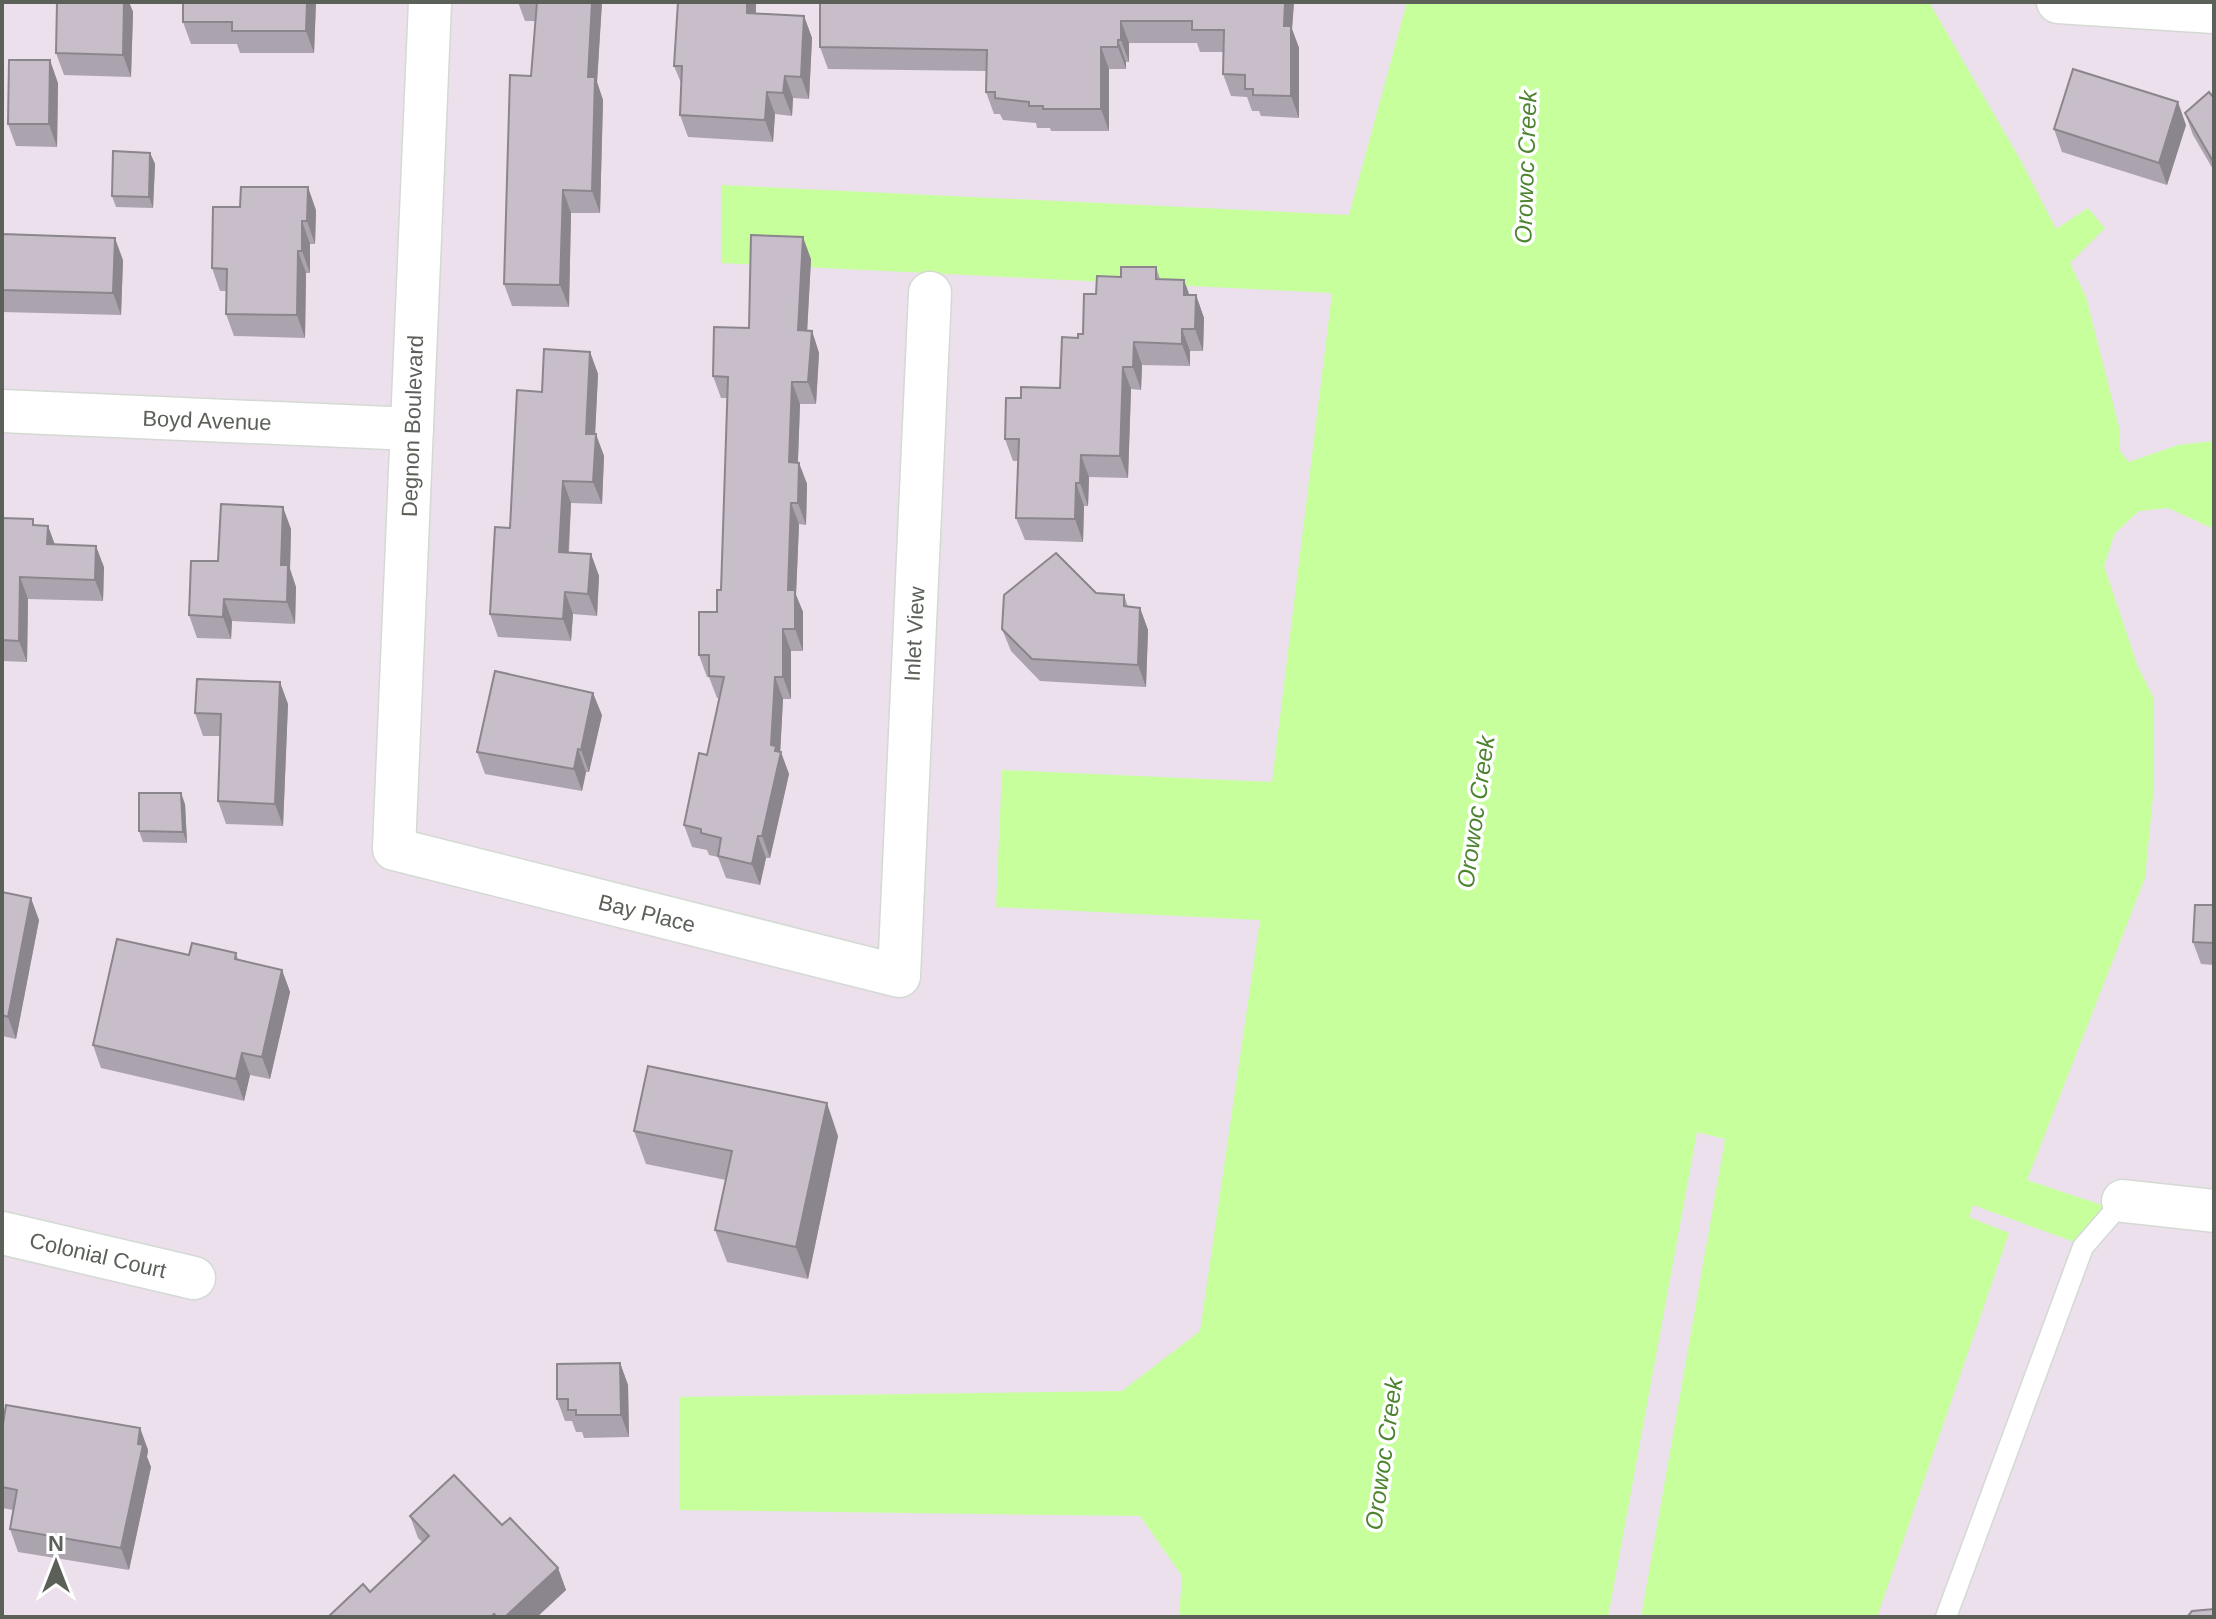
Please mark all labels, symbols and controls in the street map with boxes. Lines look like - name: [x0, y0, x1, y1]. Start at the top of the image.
- water label: Orowoc Creek: [1509, 88, 1542, 244]
- street label: Degnon Boulevard: [397, 335, 428, 518]
- street label: Boyd Avenue: [142, 406, 272, 435]
- street label: Inlet View: [900, 586, 929, 682]
- water label: Orowoc Creek: [1451, 732, 1500, 890]
- street label: Bay Place: [596, 889, 698, 938]
- street label: Colonial Court: [27, 1228, 169, 1283]
- water label: Orowoc Creek: [1359, 1374, 1408, 1532]
- north arrow: [16, 1523, 96, 1603]
- text: N: [48, 1531, 64, 1556]

